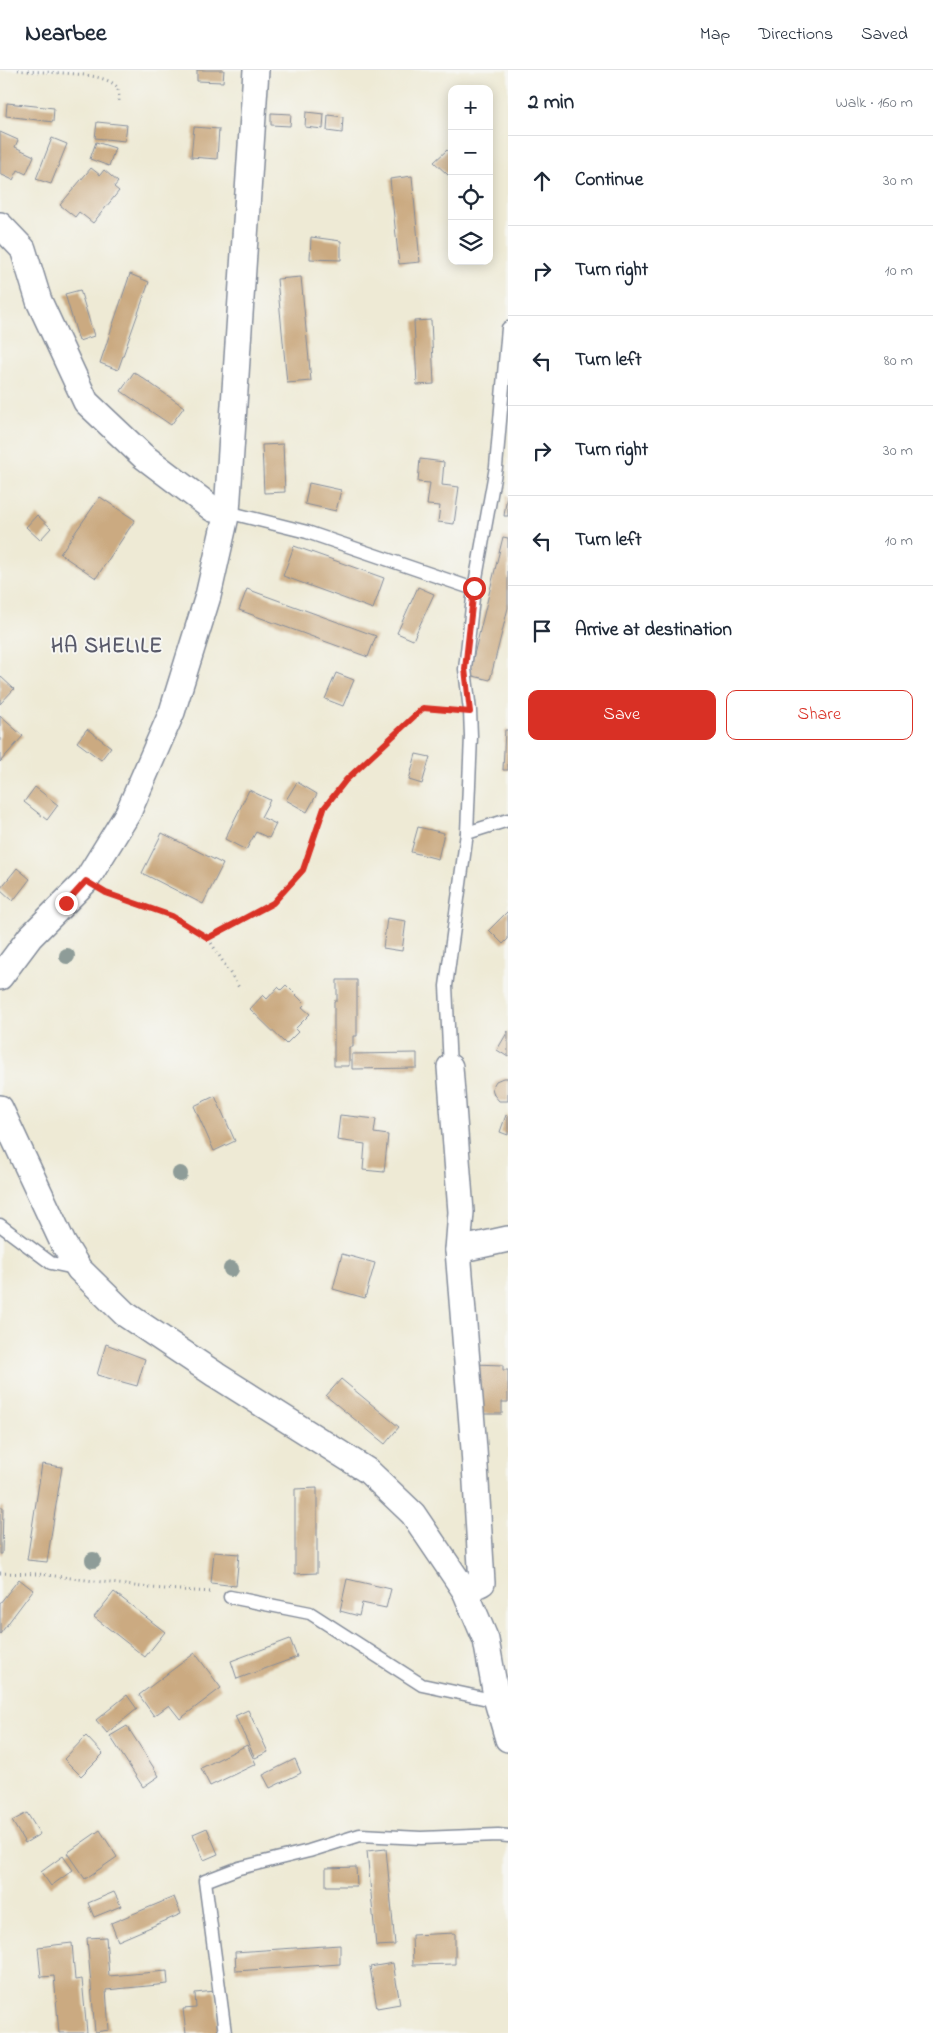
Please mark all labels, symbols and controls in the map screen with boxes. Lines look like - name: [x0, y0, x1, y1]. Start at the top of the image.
- text: Nearbee: [25, 17, 107, 52]
- text: Map: [700, 22, 730, 48]
- text: Directions: [758, 22, 833, 48]
- text: Saved: [861, 22, 908, 48]
- map controls: [448, 85, 493, 265]
- button: +: [448, 85, 493, 130]
- text: 2 min: [528, 88, 574, 118]
- text: Walk · 160 m: [835, 91, 913, 115]
- button: −: [448, 130, 493, 175]
- icon: ahead: [528, 167, 556, 195]
- text: Continue: [575, 167, 643, 194]
- text: 30 m: [883, 169, 913, 193]
- button: locate: [448, 175, 493, 220]
- button: layers: [448, 220, 493, 265]
- icon: right: [528, 257, 556, 285]
- text: Turn right: [575, 257, 648, 284]
- text: 10 m: [885, 259, 913, 283]
- icon: left: [528, 347, 556, 375]
- text: Turn left: [575, 347, 642, 374]
- text: 80 m: [884, 349, 913, 373]
- icon: right: [528, 437, 556, 465]
- text: Turn right: [575, 437, 648, 464]
- text: 30 m: [883, 439, 913, 463]
- icon: left: [528, 527, 556, 555]
- text: Turn left: [575, 527, 642, 554]
- text: 10 m: [885, 529, 913, 553]
- route start: [463, 577, 486, 600]
- icon: arrive: [528, 617, 556, 645]
- text: Arrive at destination: [575, 617, 732, 644]
- district label: HA SHELILE: [51, 632, 163, 662]
- button: Save: [528, 690, 716, 740]
- button: Share: [726, 690, 913, 740]
- route end: [55, 892, 78, 915]

